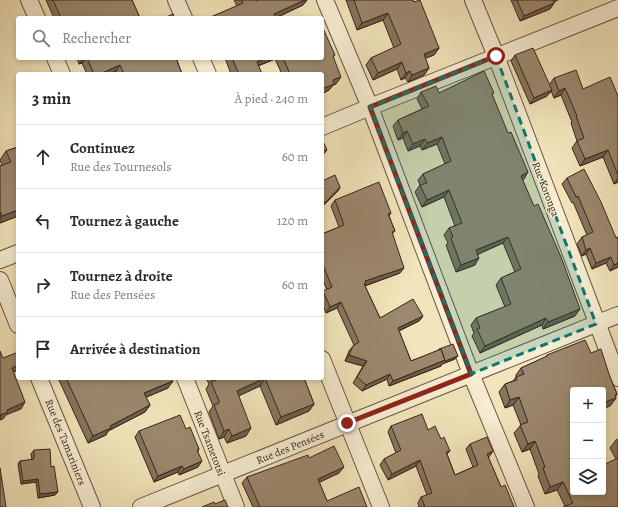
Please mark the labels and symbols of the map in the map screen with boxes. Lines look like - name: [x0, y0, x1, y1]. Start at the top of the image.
- route start: [487, 47, 505, 65]
- street label: Rue Koronga: [528, 160, 563, 220]
- street label: Rue des Tamariniers: [41, 397, 90, 488]
- street label: Rue Tsametotsi: [190, 408, 229, 478]
- route end: [338, 414, 356, 432]
- street label: Rue des Pensées: [254, 427, 326, 468]

